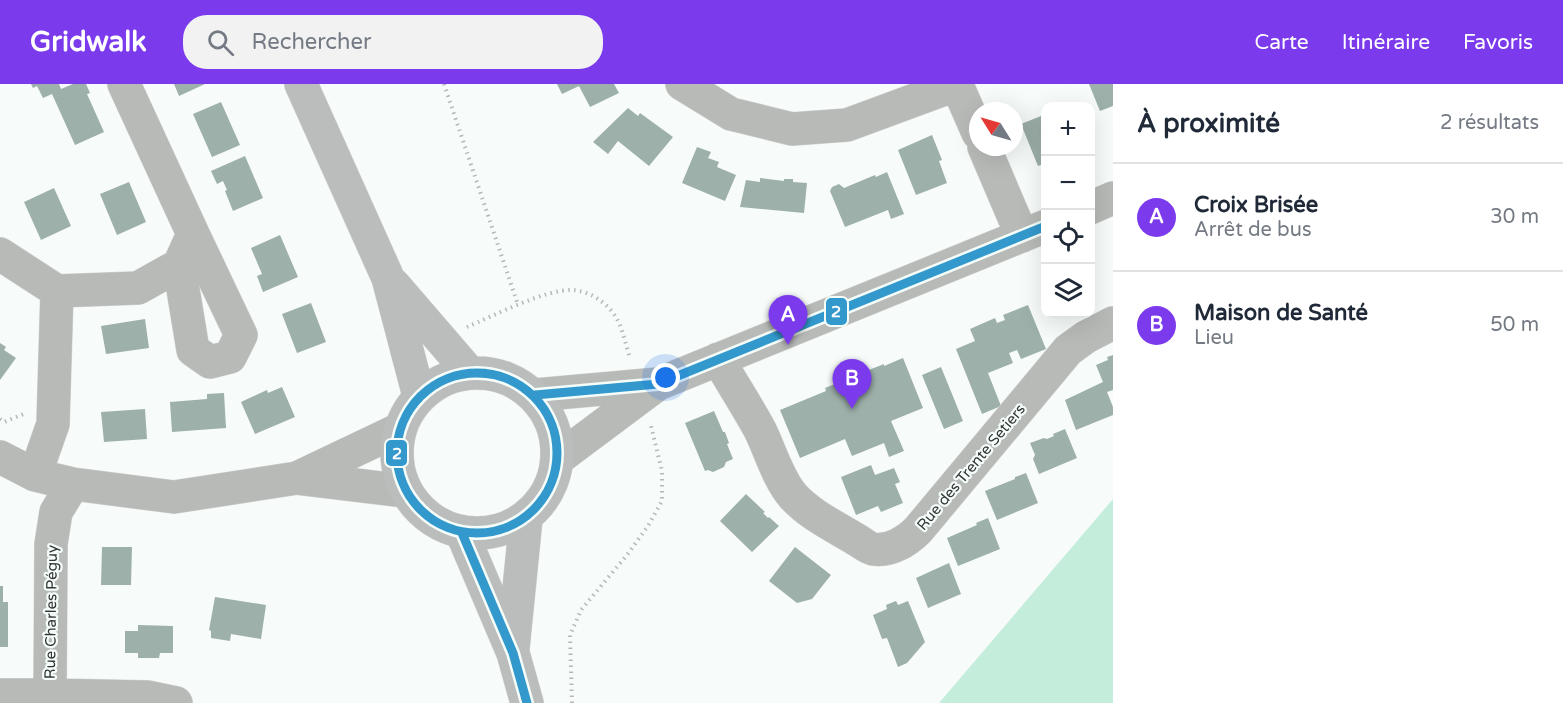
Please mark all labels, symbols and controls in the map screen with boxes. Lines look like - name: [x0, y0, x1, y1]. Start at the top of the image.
- search box: [183, 15, 603, 69]
- text: Gridwalk: [30, 25, 147, 59]
- icon: search: [204, 26, 237, 59]
- text: Rechercher: [252, 29, 371, 55]
- text: Carte: [1255, 30, 1309, 55]
- text: Itinéraire: [1342, 30, 1430, 55]
- text: Favoris: [1463, 30, 1533, 55]
- north arrow: [969, 102, 1023, 156]
- map controls: [1041, 102, 1095, 318]
- button: +: [1041, 102, 1095, 156]
- text: À proximité: [1137, 108, 1280, 139]
- text: 2 résultats: [1440, 111, 1539, 135]
- button: −: [1041, 156, 1095, 210]
- text: Croix Brisée: [1194, 192, 1318, 218]
- text: A: [1149, 205, 1164, 229]
- text: 30 m: [1490, 205, 1539, 229]
- button: locate: [1041, 210, 1095, 264]
- text: Arrêt de bus: [1194, 218, 1312, 242]
- button: layers: [1041, 264, 1095, 318]
- pin: A: [768, 296, 808, 345]
- line badge: 2: [825, 297, 848, 326]
- text: Maison de Santé: [1194, 300, 1368, 326]
- text: 2: [831, 302, 841, 322]
- text: B: [1150, 313, 1163, 337]
- text: 50 m: [1490, 313, 1539, 337]
- text: Lieu: [1194, 326, 1234, 350]
- pin: B: [832, 360, 872, 409]
- your location: [651, 363, 680, 392]
- street label: Rue des Trente Setiers: [913, 400, 1029, 534]
- line badge: 2: [385, 439, 408, 467]
- text: 2: [392, 444, 402, 464]
- street label: Rue Charles Péguy: [41, 545, 61, 679]

